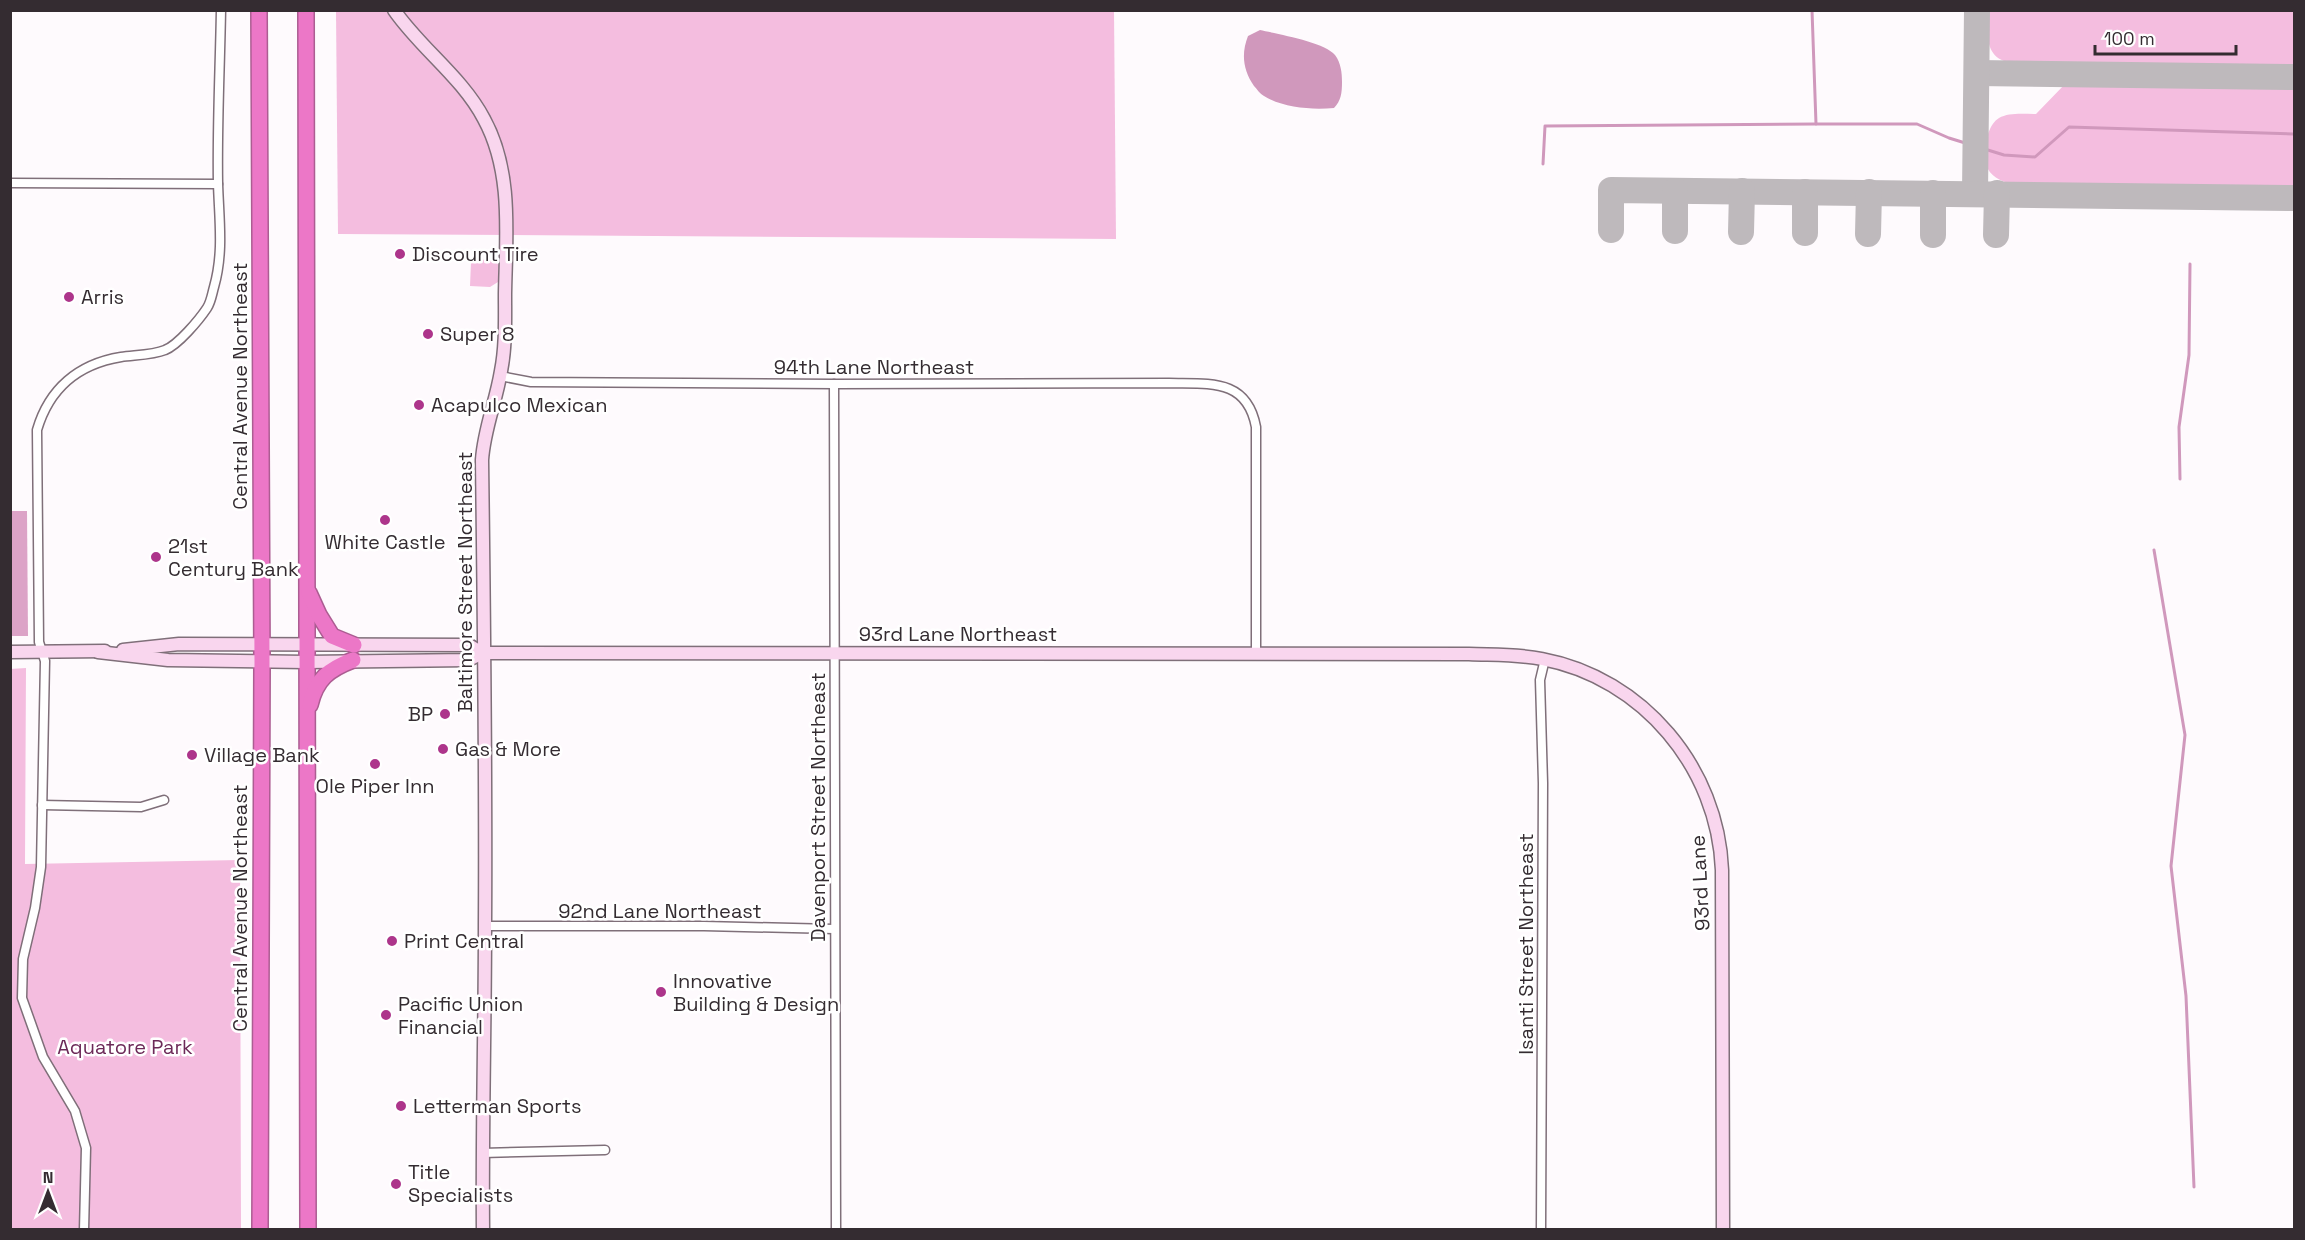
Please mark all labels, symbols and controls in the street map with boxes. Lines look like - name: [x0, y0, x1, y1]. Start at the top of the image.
- scale bar: [2095, 18, 2236, 56]
- text: 100 m: [2104, 27, 2155, 50]
- place label: Discount Tire: [412, 241, 539, 267]
- marker: Discount Tire: [393, 247, 407, 261]
- street label: Central Avenue Northeast: [227, 262, 253, 510]
- place label: Arris: [81, 284, 124, 310]
- marker: Arris: [62, 290, 76, 304]
- place label: Super 8: [440, 321, 514, 347]
- marker: Super 8: [421, 327, 435, 341]
- street label: 94th Lane Northeast: [774, 354, 974, 380]
- place label: Acapulco Mexican: [431, 392, 608, 418]
- marker: Acapulco Mexican: [412, 398, 426, 412]
- street label: Baltimore Street Northeast: [452, 451, 478, 713]
- marker: White Castle: [378, 513, 392, 527]
- place label: White Castle: [325, 529, 446, 555]
- place label: 21st Century Bank: [168, 533, 299, 582]
- marker: 21st Century Bank: [149, 550, 163, 564]
- street label: 93rd Lane Northeast: [859, 621, 1057, 647]
- street label: Davenport Street Northeast: [805, 672, 831, 942]
- place label: BP: [408, 701, 433, 727]
- marker: BP: [438, 707, 452, 721]
- place label: Gas & More: [455, 736, 561, 762]
- place label: Village Bank: [204, 742, 320, 768]
- marker: Gas & More: [436, 742, 450, 756]
- marker: Village Bank: [185, 748, 199, 762]
- marker: Ole Piper Inn: [368, 757, 382, 771]
- place label: Ole Piper Inn: [316, 773, 434, 799]
- street label: Central Avenue Northeast: [227, 784, 253, 1032]
- street label: Isanti Street Northeast: [1513, 833, 1539, 1055]
- street label: 93rd Lane: [1685, 834, 1715, 932]
- street label: 92nd Lane Northeast: [558, 898, 762, 924]
- place label: Print Central: [404, 928, 524, 954]
- marker: Print Central: [385, 934, 399, 948]
- place label: Innovative Building & Design: [673, 968, 839, 1017]
- marker: Innovative Building & Design: [654, 985, 668, 999]
- place label: Pacific Union Financial: [398, 991, 523, 1040]
- marker: Pacific Union Financial: [379, 1008, 393, 1022]
- park label: Aquatore Park: [57, 1034, 193, 1060]
- place label: Letterman Sports: [413, 1093, 582, 1119]
- marker: Letterman Sports: [394, 1099, 408, 1113]
- place label: Title Specialists: [408, 1159, 513, 1208]
- north arrow: [18, 1162, 78, 1222]
- text: N: [43, 1167, 53, 1188]
- marker: Title Specialists: [389, 1177, 403, 1191]

